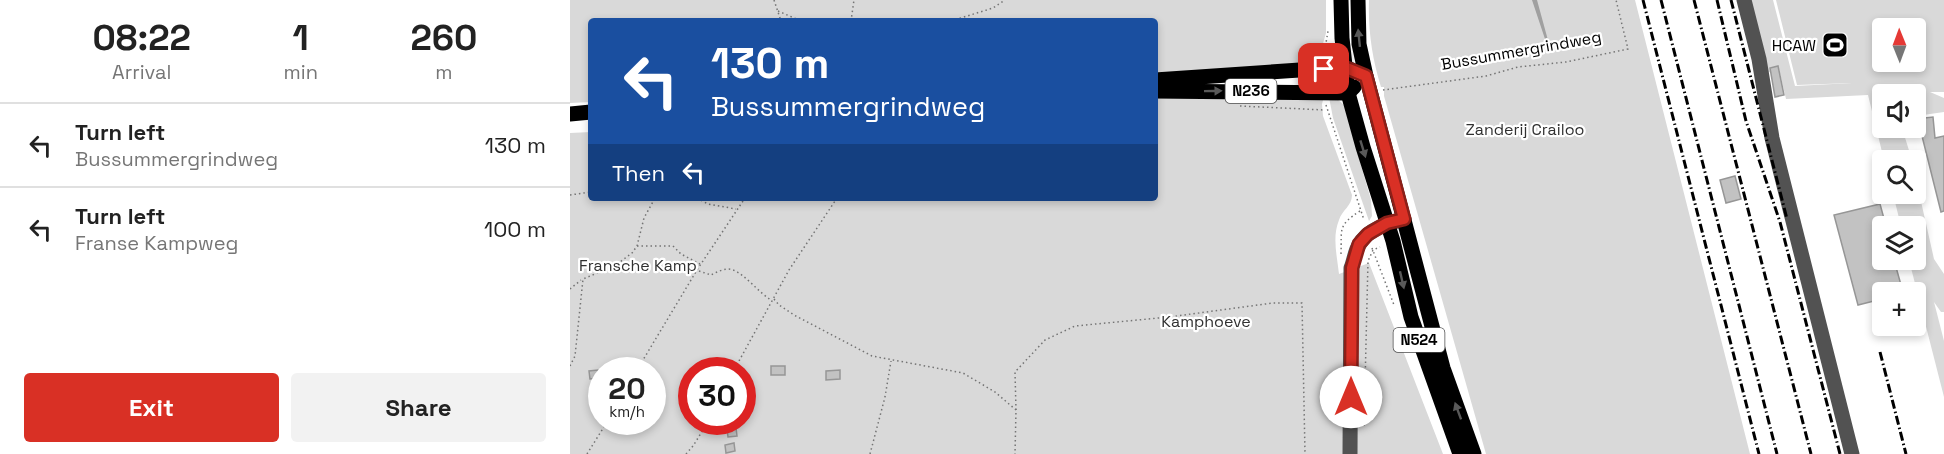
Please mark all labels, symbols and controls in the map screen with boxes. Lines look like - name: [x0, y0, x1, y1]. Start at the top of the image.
- text: 08:22: [93, 15, 191, 61]
- text: 1: [293, 15, 309, 61]
- text: 260: [410, 15, 477, 61]
- north arrow: [1872, 18, 1926, 72]
- map controls: [1872, 18, 1926, 336]
- street label: Bussummergrindweg: [1439, 26, 1603, 75]
- one-way arrow: [1354, 29, 1364, 48]
- sports icon: HCAW: [1820, 30, 1850, 60]
- place label: HCAW: [1772, 35, 1816, 56]
- text: 130 m: [711, 37, 829, 90]
- icon: left: [612, 42, 690, 120]
- pin: [1298, 43, 1349, 94]
- icon: arrive: [1307, 52, 1340, 85]
- text: Arrival: [112, 59, 171, 85]
- text: min: [284, 59, 318, 85]
- text: m: [435, 59, 453, 85]
- road number: N236: [1226, 79, 1276, 103]
- button: sound: [1872, 84, 1926, 138]
- one-way arrow: [1204, 86, 1223, 96]
- text: Bussummergrindweg: [711, 89, 985, 124]
- text: Turn left: [75, 118, 165, 146]
- park label: Zanderij Crailoo: [1466, 119, 1584, 140]
- icon: left: [24, 129, 57, 162]
- text: 130 m: [485, 131, 546, 159]
- one-way arrow: [1359, 140, 1368, 158]
- text: Bussummergrindweg: [75, 146, 278, 172]
- button: search: [1872, 150, 1926, 204]
- icon: left: [677, 156, 710, 189]
- text: Then: [612, 159, 665, 187]
- text: Turn left: [75, 202, 165, 230]
- icon: left: [24, 213, 57, 246]
- text: 100 m: [484, 215, 546, 243]
- button: layers: [1872, 216, 1926, 270]
- text: Franse Kampweg: [75, 230, 238, 256]
- park label: Fransche Kamp: [579, 255, 697, 276]
- one-way arrow: [1398, 271, 1408, 289]
- button: +: [1872, 282, 1926, 336]
- park label: Kamphoeve: [1161, 311, 1251, 332]
- road number: N524: [1394, 328, 1444, 352]
- speed limit sign: 30: [678, 357, 756, 435]
- position arrow: [1319, 365, 1383, 429]
- text: 20: [608, 369, 646, 408]
- button: Exit: [24, 373, 279, 442]
- button: Share: [291, 373, 546, 442]
- text: km/h: [609, 402, 645, 421]
- one-way arrow: [1453, 402, 1463, 420]

